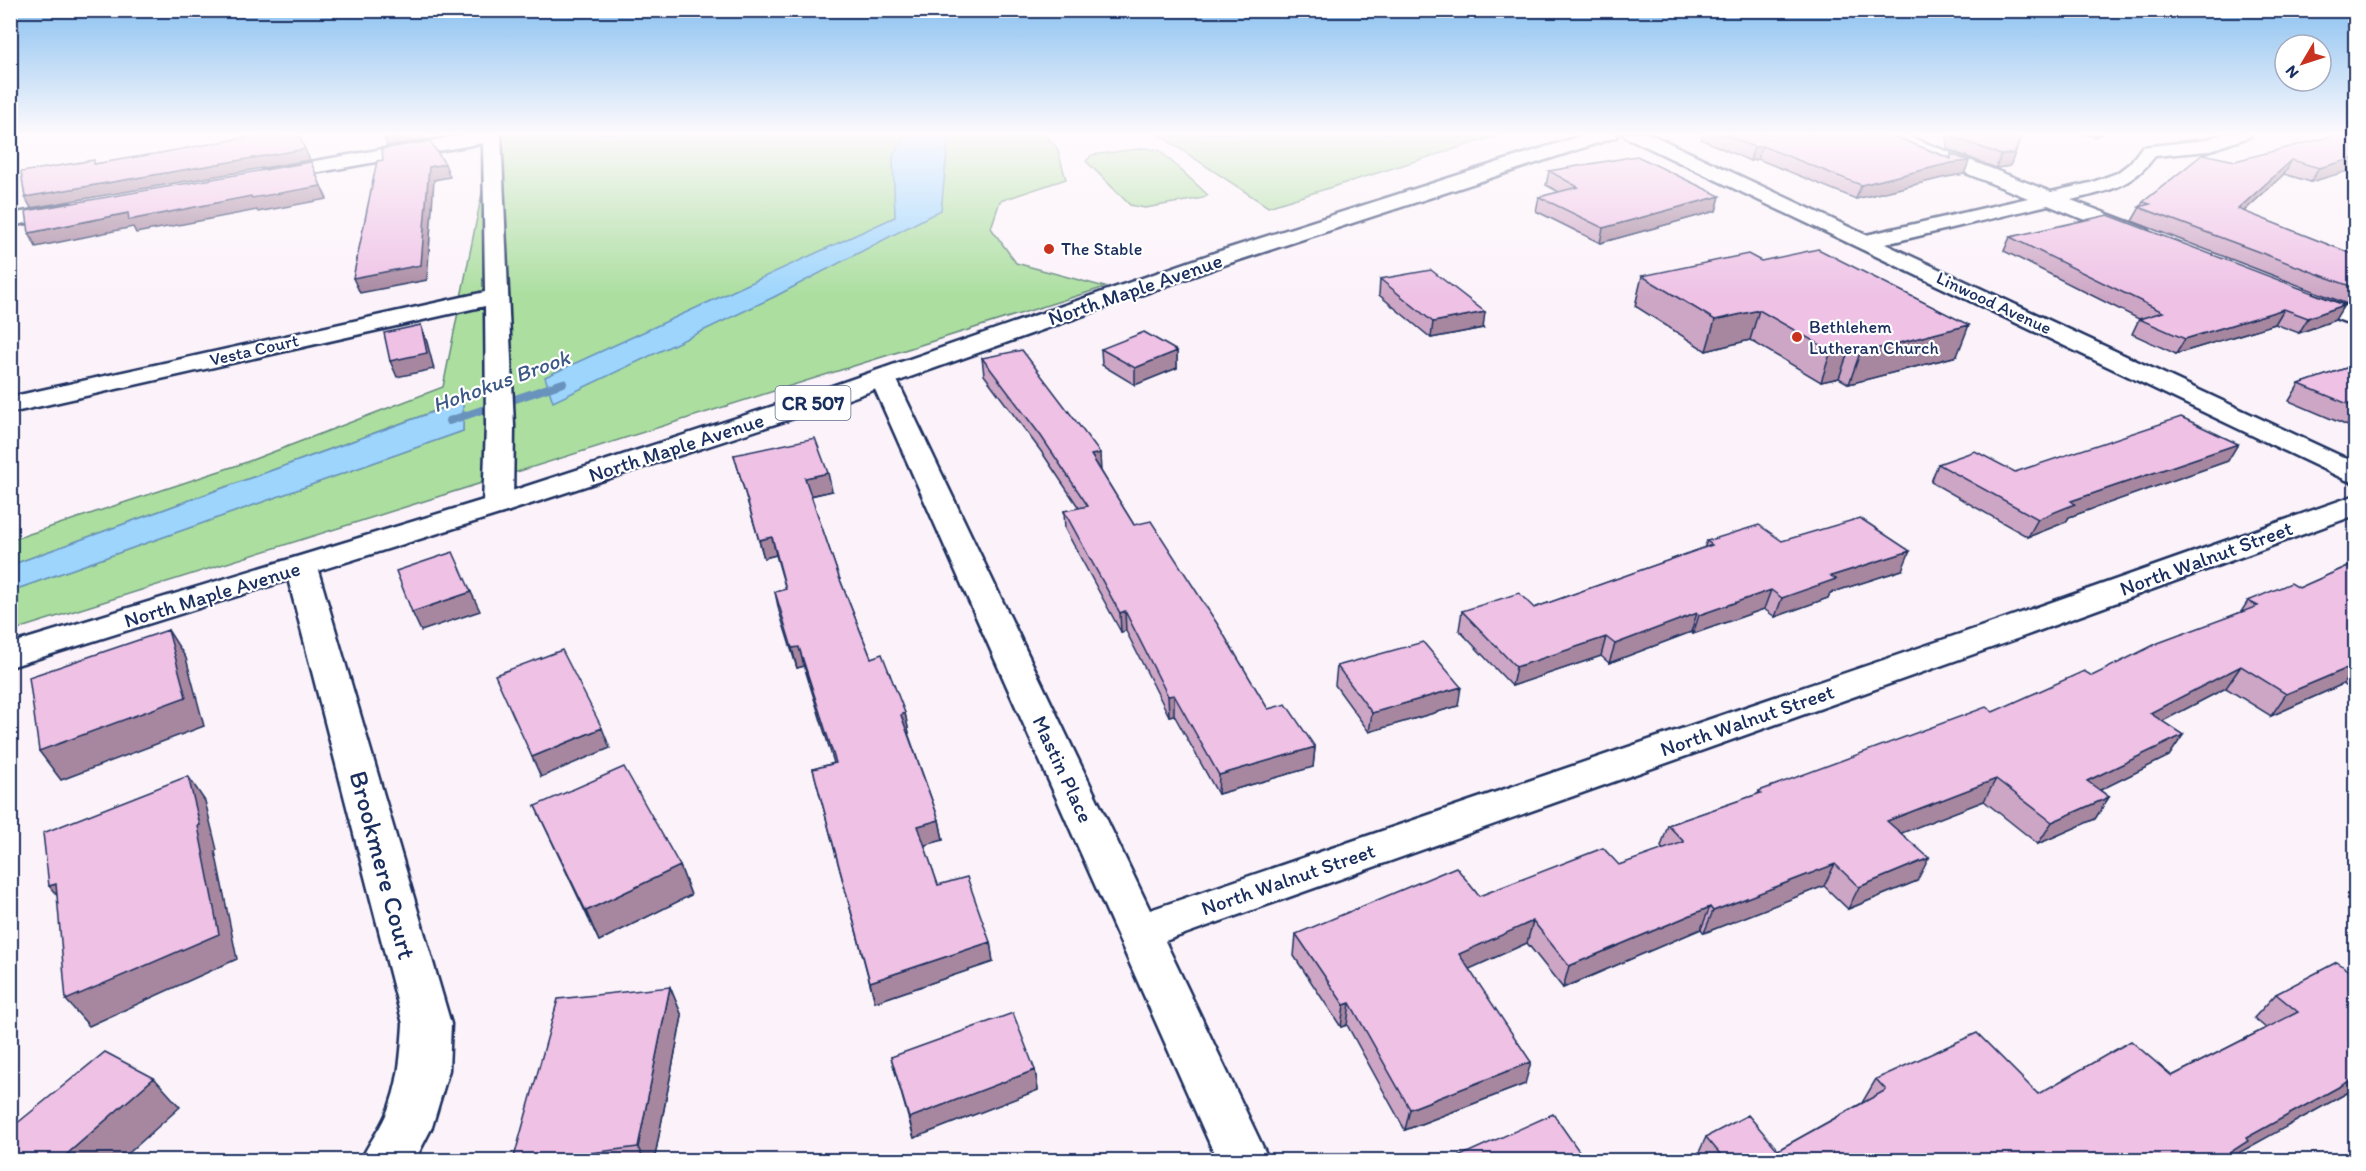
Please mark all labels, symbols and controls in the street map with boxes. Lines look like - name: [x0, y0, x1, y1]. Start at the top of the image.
- north arrow: [2273, 33, 2333, 93]
- text: N: [2281, 62, 2303, 82]
- place label: The Stable: [1061, 238, 1142, 260]
- marker: The Stable: [1042, 242, 1056, 256]
- street label: North Maple Avenue: [1044, 247, 1226, 331]
- street label: Linwood Avenue: [1933, 267, 2055, 339]
- place label: Bethlehem Lutheran Church: [1809, 316, 1939, 359]
- street label: Vesta Court: [207, 329, 301, 371]
- marker: Bethlehem Lutheran Church: [1790, 330, 1804, 344]
- water label: Hohokus Brook: [429, 343, 575, 418]
- road number: CR 507: [776, 386, 850, 420]
- street label: North Maple Avenue: [585, 407, 767, 487]
- street label: North Walnut Street: [2116, 515, 2296, 601]
- street label: North Maple Avenue: [121, 555, 303, 633]
- street label: North Walnut Street: [1657, 678, 1837, 761]
- street label: Mastin Place: [1027, 712, 1099, 826]
- street label: Brookmere Court: [342, 767, 424, 963]
- street label: North Walnut Street: [1198, 837, 1378, 920]

